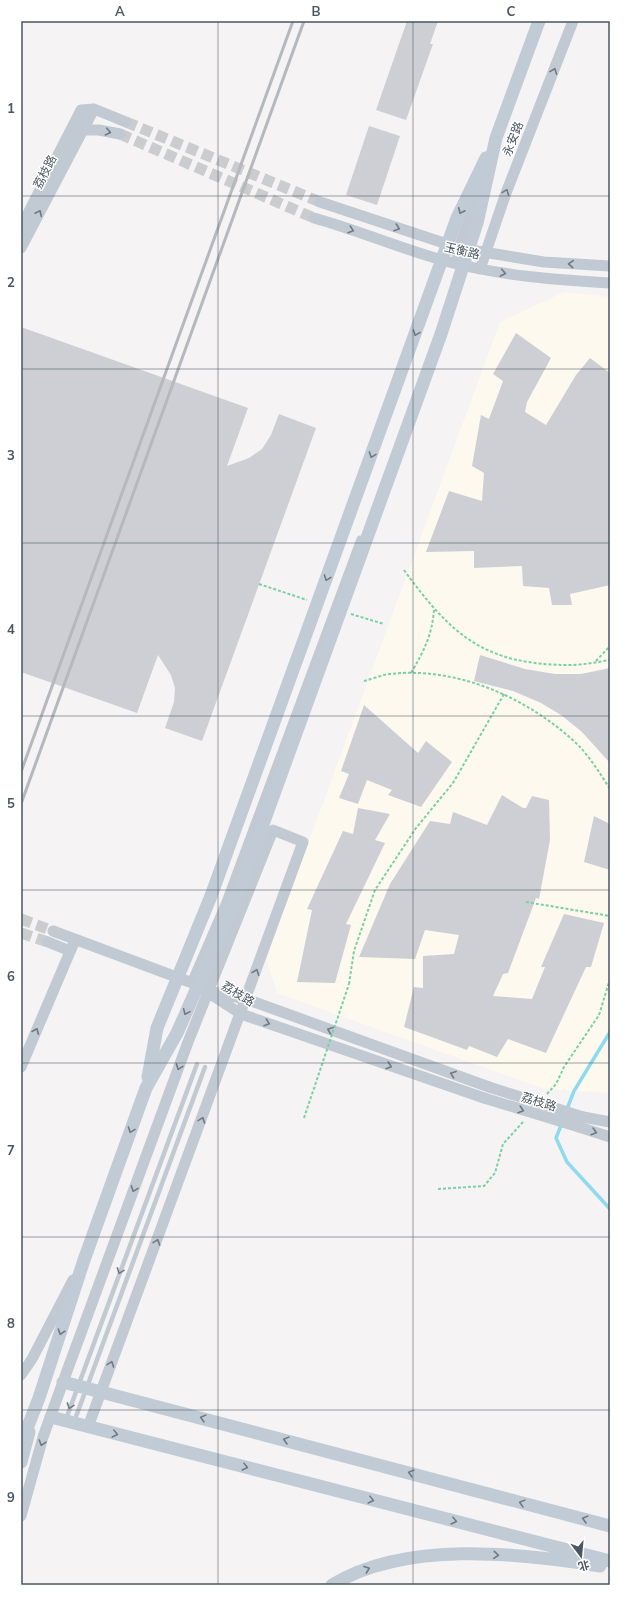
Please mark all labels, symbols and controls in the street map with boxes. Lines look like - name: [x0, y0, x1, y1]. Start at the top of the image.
- text: A: [115, 3, 125, 19]
- text: B: [312, 3, 321, 19]
- text: C: [507, 3, 516, 19]
- one-way arrow: [549, 68, 557, 75]
- text: 1: [7, 100, 15, 116]
- street label: 永安路: [499, 119, 526, 158]
- one-way arrow: [105, 127, 111, 135]
- street label: 荔枝路: [30, 152, 59, 191]
- one-way arrow: [502, 189, 510, 196]
- one-way arrow: [458, 207, 466, 215]
- one-way arrow: [34, 210, 42, 217]
- one-way arrow: [393, 224, 400, 232]
- one-way arrow: [348, 226, 355, 234]
- street label: 玉衡路: [443, 239, 481, 262]
- one-way arrow: [568, 259, 574, 268]
- one-way arrow: [500, 268, 506, 277]
- text: 2: [7, 274, 15, 290]
- one-way arrow: [412, 330, 421, 337]
- text: 3: [7, 447, 15, 463]
- one-way arrow: [368, 452, 376, 459]
- one-way arrow: [323, 574, 332, 581]
- text: 4: [7, 621, 15, 637]
- text: 5: [7, 795, 15, 811]
- text: 6: [7, 968, 15, 984]
- one-way arrow: [251, 968, 260, 975]
- street label: 荔枝路: [219, 978, 258, 1009]
- one-way arrow: [183, 1008, 191, 1015]
- one-way arrow: [263, 1018, 270, 1027]
- one-way arrow: [327, 1026, 334, 1034]
- one-way arrow: [32, 1028, 40, 1035]
- one-way arrow: [386, 1061, 393, 1069]
- one-way arrow: [176, 1064, 184, 1071]
- one-way arrow: [449, 1070, 456, 1078]
- street label: 荔枝路: [520, 1089, 559, 1114]
- one-way arrow: [518, 1105, 525, 1114]
- one-way arrow: [197, 1117, 205, 1124]
- one-way arrow: [127, 1126, 136, 1133]
- one-way arrow: [591, 1127, 598, 1136]
- text: 7: [7, 1142, 15, 1158]
- one-way arrow: [131, 1186, 139, 1193]
- one-way arrow: [152, 1239, 160, 1246]
- one-way arrow: [117, 1268, 125, 1275]
- text: 8: [7, 1315, 15, 1331]
- one-way arrow: [57, 1328, 65, 1335]
- one-way arrow: [107, 1361, 115, 1368]
- one-way arrow: [67, 1403, 75, 1410]
- one-way arrow: [200, 1415, 207, 1423]
- one-way arrow: [112, 1429, 119, 1438]
- one-way arrow: [283, 1436, 290, 1445]
- one-way arrow: [38, 1439, 47, 1446]
- one-way arrow: [242, 1463, 248, 1471]
- one-way arrow: [408, 1470, 415, 1478]
- text: 9: [7, 1489, 15, 1505]
- one-way arrow: [367, 1495, 374, 1503]
- one-way arrow: [519, 1499, 526, 1507]
- one-way arrow: [582, 1515, 589, 1524]
- one-way arrow: [450, 1516, 457, 1525]
- north arrow: [561, 1536, 601, 1576]
- one-way arrow: [493, 1551, 499, 1560]
- text: 北: [577, 1557, 591, 1574]
- one-way arrow: [364, 1566, 371, 1574]

